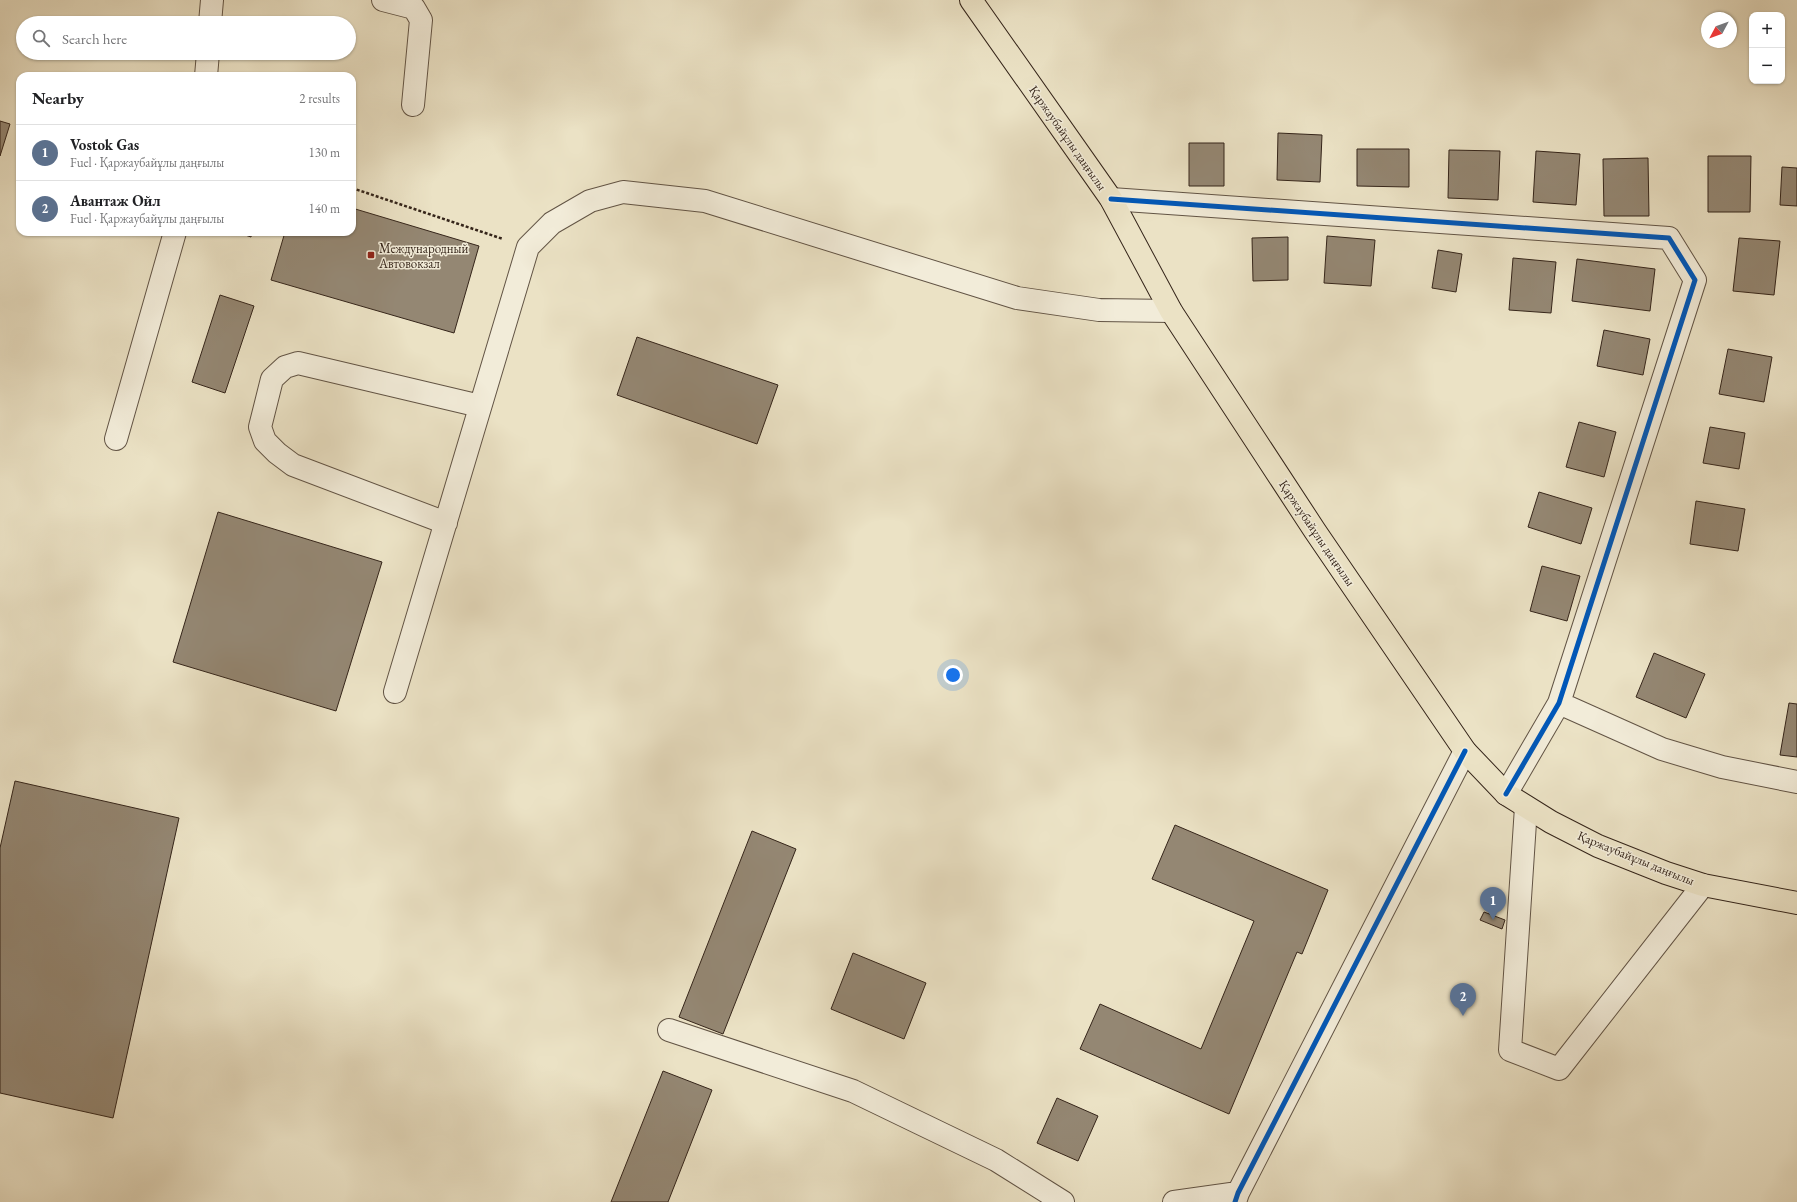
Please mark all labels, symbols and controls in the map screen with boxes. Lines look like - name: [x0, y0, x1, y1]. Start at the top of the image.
- north arrow: [1701, 12, 1737, 48]
- map controls: [1749, 12, 1785, 84]
- button: +: [1749, 12, 1785, 48]
- search box: [16, 16, 356, 60]
- icon: search: [30, 27, 52, 49]
- text: Search here: [62, 29, 127, 48]
- button: −: [1749, 48, 1785, 84]
- street label: Қаржаубайұлы даңғылы: [1025, 82, 1111, 194]
- text: Nearby: [32, 87, 84, 109]
- text: 2 results: [299, 90, 340, 107]
- text: Vostok Gas: [70, 135, 139, 154]
- text: 1: [42, 144, 48, 161]
- text: 130 m: [309, 144, 340, 161]
- text: Fuel · Қаржаубайұлы даңғылы: [70, 154, 224, 171]
- text: Авантаж Ойл: [70, 191, 161, 210]
- text: 2: [42, 200, 48, 217]
- text: 140 m: [309, 200, 340, 217]
- text: Fuel · Қаржаубайұлы даңғылы: [70, 210, 224, 227]
- place label: Международный Автовокзал: [378, 240, 468, 272]
- marker: Международный Автовокзал: [366, 250, 376, 260]
- street label: Қаржаубайұлы даңғылы: [1275, 477, 1359, 589]
- your location: [943, 665, 963, 685]
- street label: Қаржаубайұлы даңғылы: [1575, 827, 1697, 889]
- pin: 1: [1480, 887, 1506, 920]
- pin: 2: [1450, 983, 1476, 1016]

